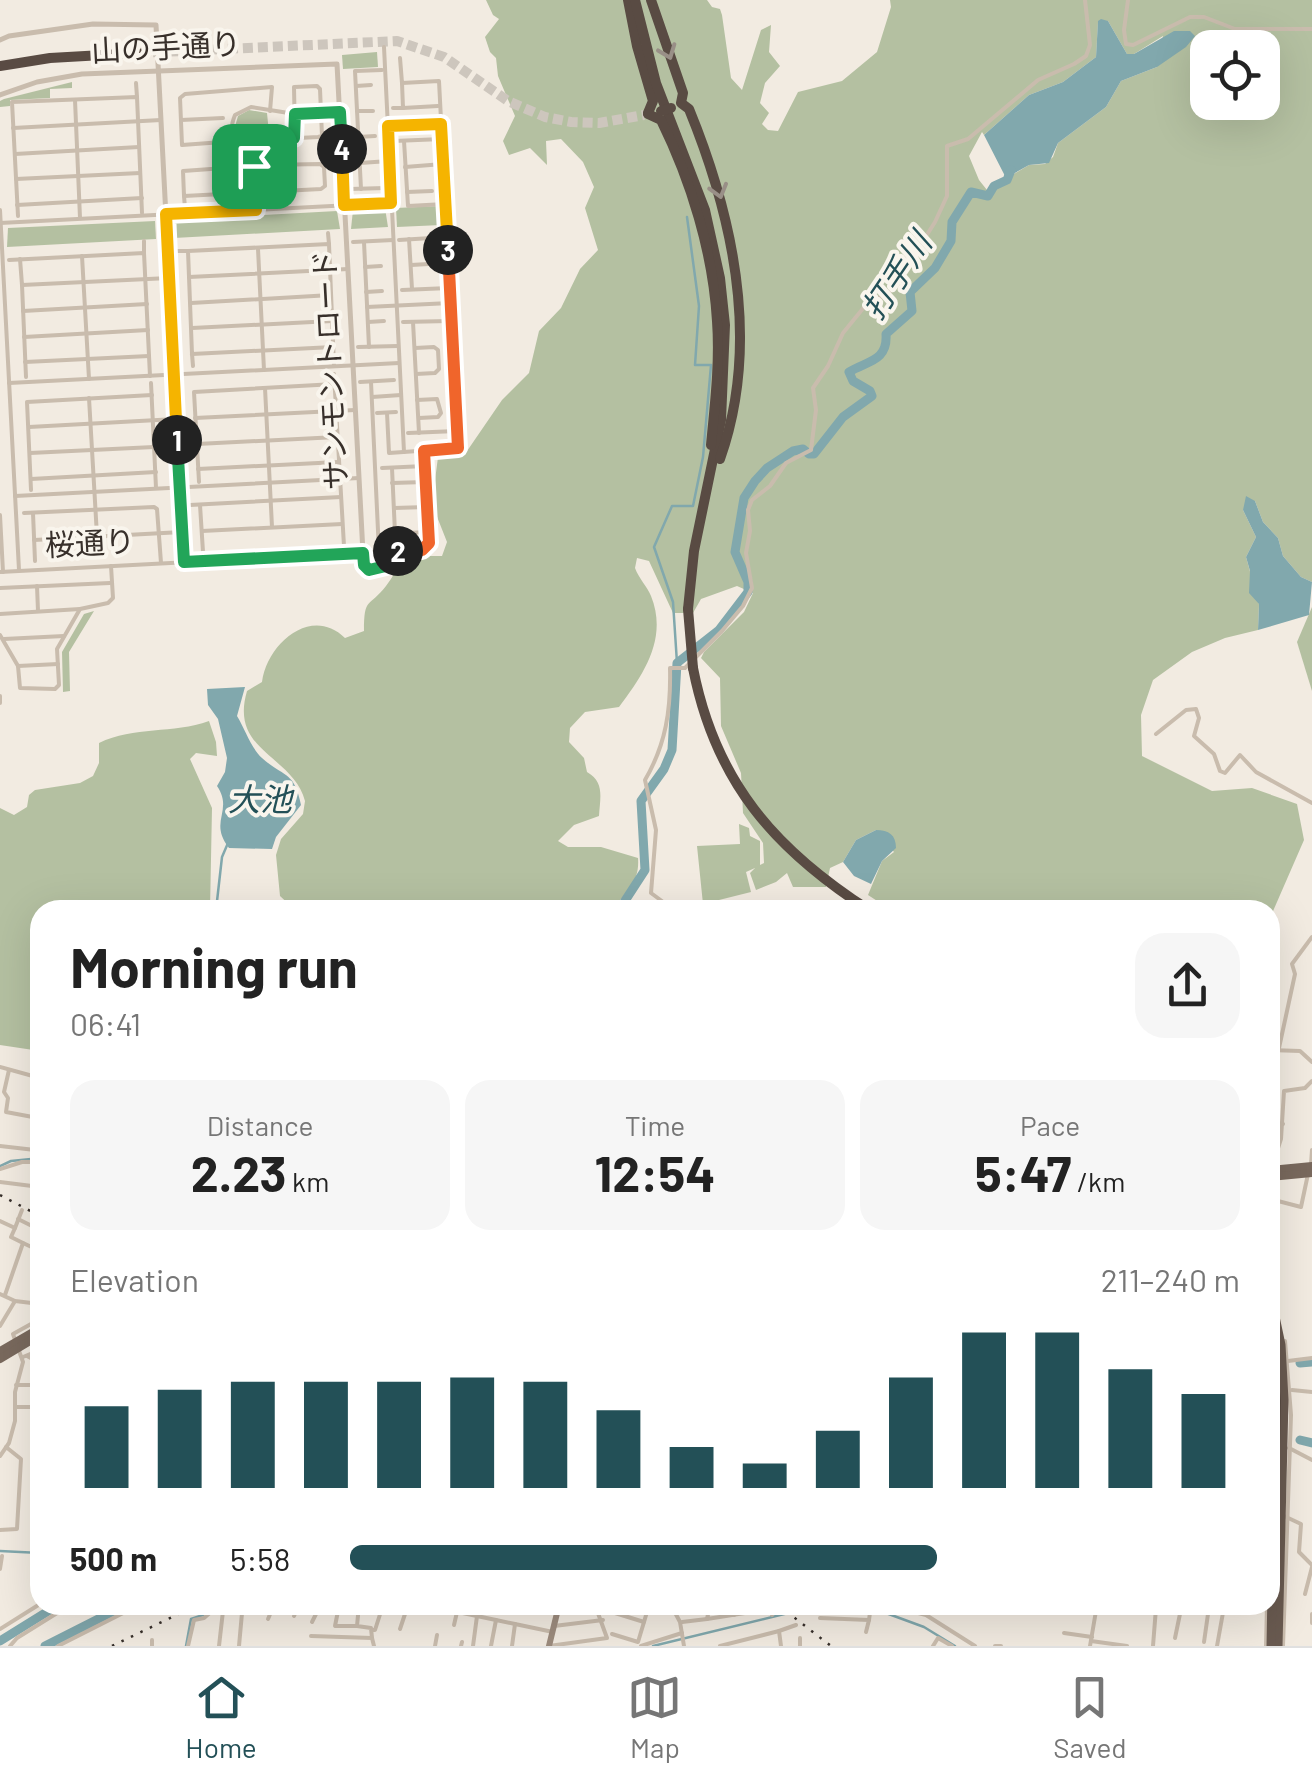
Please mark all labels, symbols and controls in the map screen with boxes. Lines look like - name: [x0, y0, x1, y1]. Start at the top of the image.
- street label: 山の手通り: [90, 24, 242, 68]
- map controls: [1190, 30, 1280, 120]
- button: locate: [1190, 30, 1280, 120]
- one-way arrow: [656, 42, 677, 59]
- pin: [212, 124, 297, 209]
- pin: 4: [317, 124, 367, 174]
- text: 4: [334, 132, 350, 166]
- icon: arrive: [227, 139, 282, 194]
- one-way arrow: [707, 181, 728, 199]
- water label: 打手川: [853, 222, 940, 325]
- pin: 3: [423, 225, 473, 275]
- text: 3: [440, 233, 456, 267]
- street label: サンモントロード: [305, 249, 353, 491]
- pin: 1: [152, 415, 202, 465]
- text: 1: [172, 423, 182, 457]
- street label: 桜通り: [44, 522, 136, 562]
- pin: 2: [373, 526, 423, 576]
- text: 2: [390, 534, 406, 568]
- water label: 大池: [228, 779, 295, 817]
- text: Morning run: [70, 933, 358, 999]
- button: share: [1135, 933, 1240, 1038]
- text: 06:41: [70, 1004, 141, 1042]
- text: Distance: [207, 1108, 313, 1142]
- text: Time: [625, 1108, 685, 1142]
- text: Pace: [1020, 1108, 1080, 1142]
- text: 2.23: [191, 1142, 287, 1202]
- text: 12:54: [594, 1142, 716, 1202]
- text: 5:47: [975, 1142, 1071, 1202]
- text: km: [287, 1164, 329, 1198]
- text: /km: [1071, 1164, 1125, 1198]
- text: Elevation: [70, 1260, 199, 1298]
- text: 211–240 m: [1101, 1260, 1240, 1298]
- text: 500 m: [70, 1539, 157, 1577]
- text: 5:58: [230, 1539, 290, 1577]
- tab: Home: [185, 1670, 257, 1764]
- tab: Map: [627, 1670, 682, 1764]
- tab: Saved: [1053, 1670, 1127, 1764]

